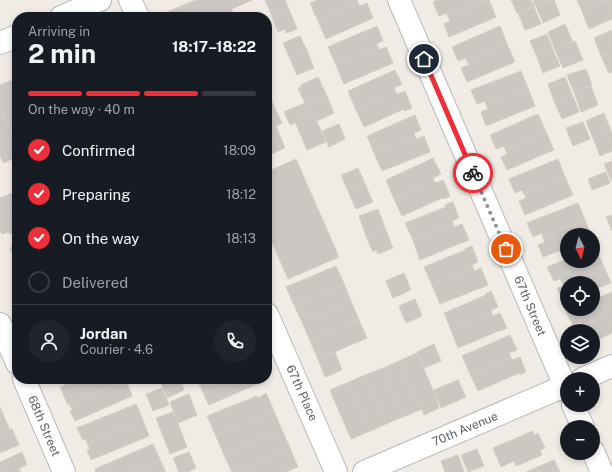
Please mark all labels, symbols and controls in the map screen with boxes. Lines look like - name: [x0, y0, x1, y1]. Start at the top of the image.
- text: Arriving in: [28, 24, 90, 39]
- text: 2 min: [28, 38, 96, 69]
- text: 18:17–18:22: [172, 38, 256, 55]
- pin: [407, 42, 441, 76]
- icon: home: [413, 48, 435, 70]
- text: On the way · 40 m: [28, 102, 135, 117]
- icon: check: [28, 139, 50, 161]
- text: Confirmed: [62, 142, 135, 159]
- text: 18:09: [223, 143, 256, 158]
- courier: [453, 153, 493, 193]
- icon: bike: [462, 162, 484, 184]
- icon: check: [28, 183, 50, 205]
- text: Preparing: [62, 186, 131, 203]
- text: 18:12: [226, 187, 256, 202]
- icon: check: [28, 227, 50, 249]
- north arrow: [560, 228, 600, 268]
- map controls: [560, 228, 600, 460]
- text: On the way: [62, 230, 139, 247]
- text: 18:13: [226, 231, 256, 246]
- pin: [489, 232, 523, 266]
- icon: bag: [495, 238, 517, 260]
- text: Delivered: [62, 274, 128, 291]
- street label: 67th Street: [511, 274, 549, 338]
- button: locate: [560, 276, 600, 316]
- button: person: [28, 320, 70, 362]
- button: phone: [214, 320, 256, 362]
- button: layers: [560, 324, 600, 364]
- text: Jordan: [80, 325, 127, 342]
- text: Courier · 4.6: [80, 342, 153, 357]
- street label: 67th Place: [283, 363, 321, 423]
- button: +: [560, 372, 600, 412]
- street label: 68th Street: [25, 393, 63, 459]
- street label: 70th Avenue: [430, 409, 500, 449]
- button: −: [560, 420, 600, 460]

